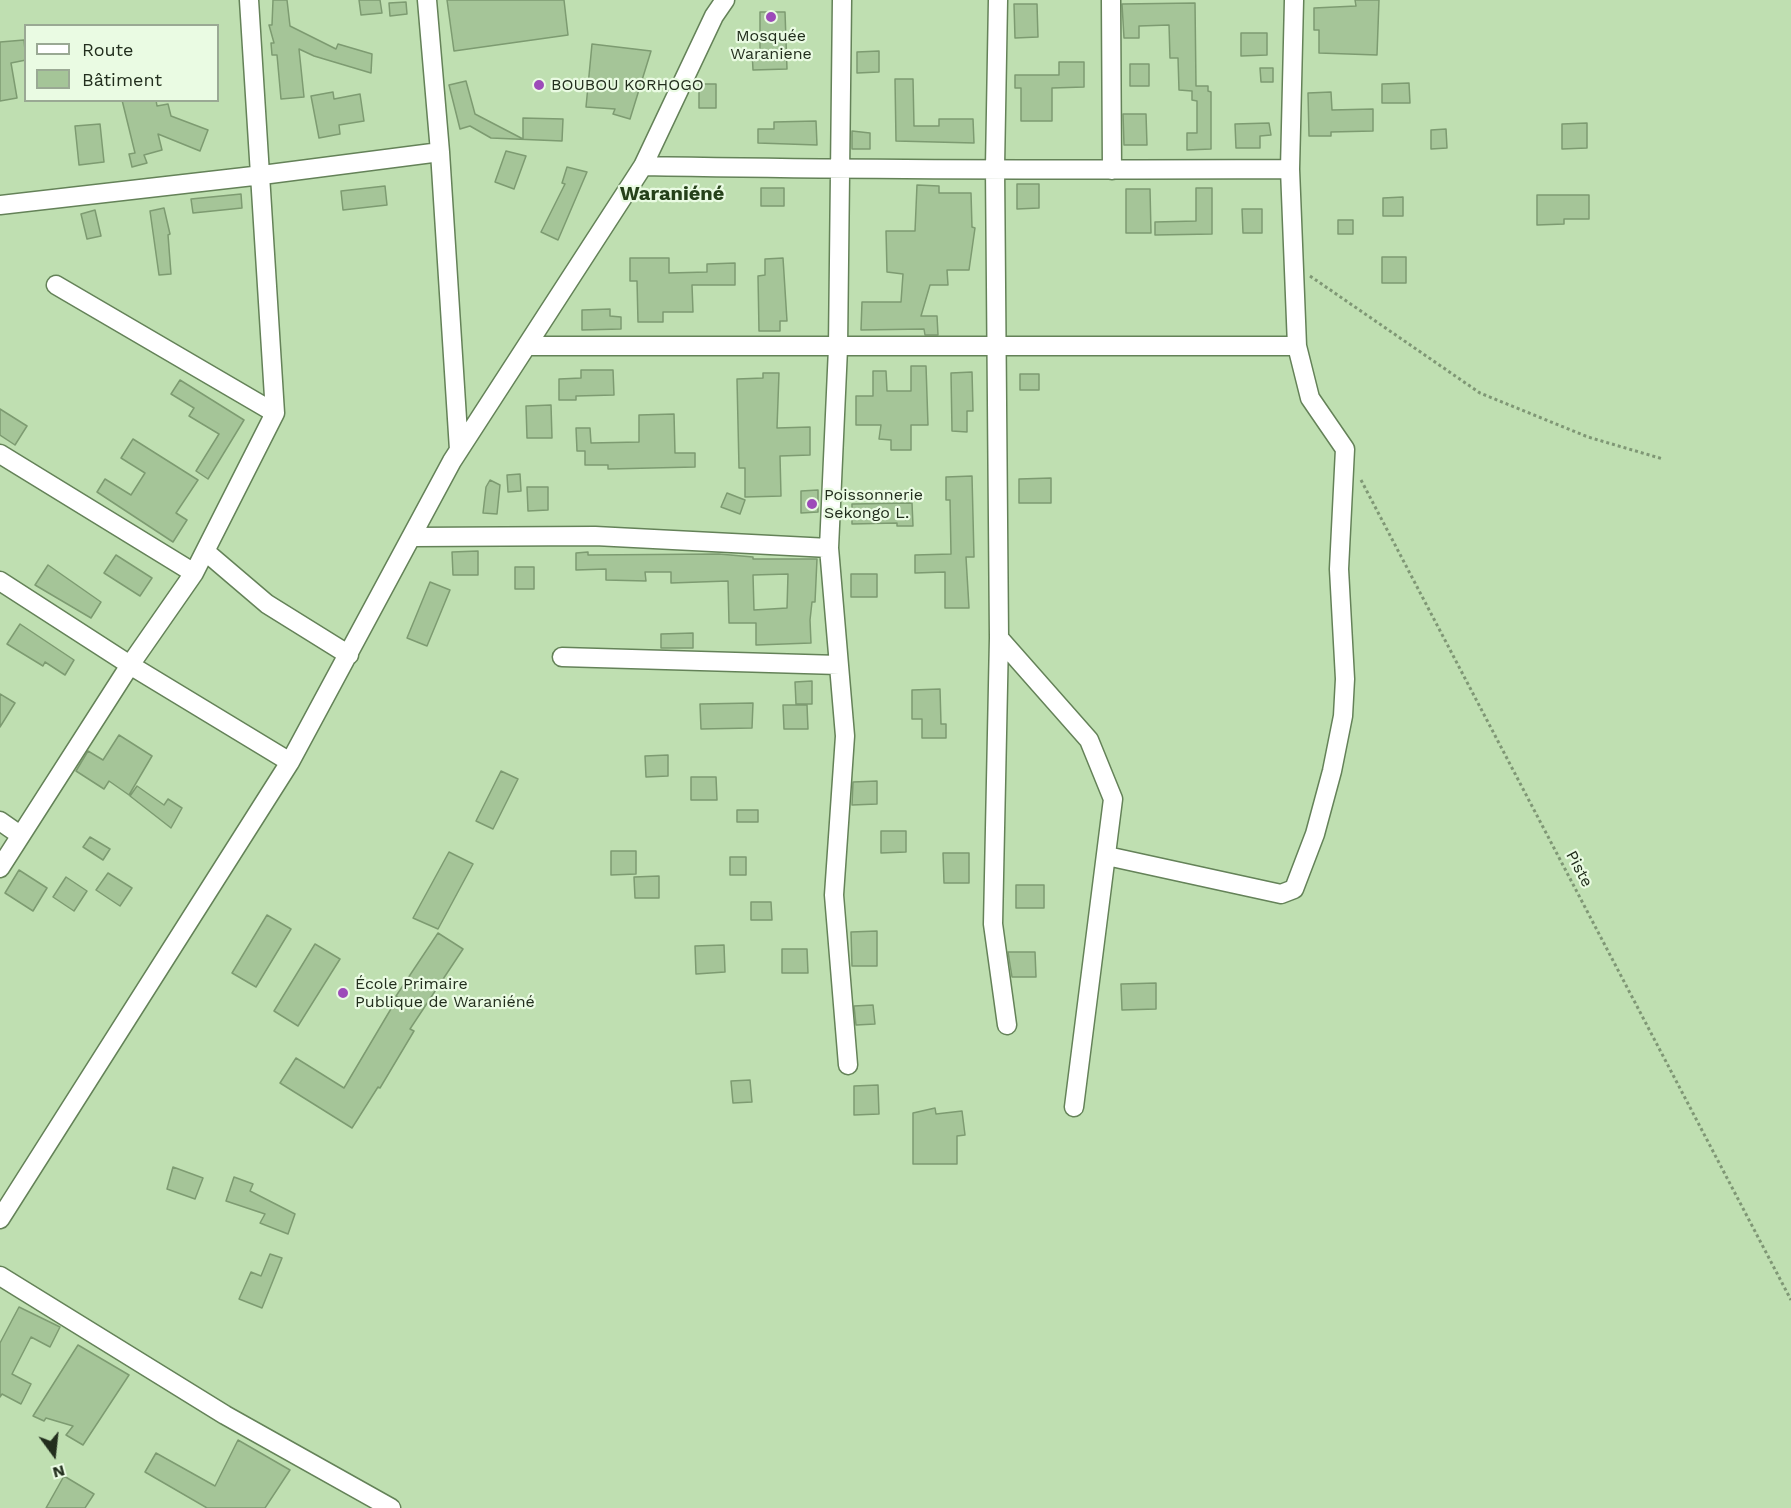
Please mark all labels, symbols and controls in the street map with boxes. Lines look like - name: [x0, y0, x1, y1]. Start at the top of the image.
- marker: Mosquée Waraniene: [764, 10, 778, 24]
- legend: [24, 24, 219, 102]
- place label: Mosquée Waraniene: [730, 26, 812, 64]
- text: Route: [82, 39, 134, 60]
- text: Bâtiment: [82, 69, 162, 90]
- place label: BOUBOU KORHOGO: [551, 75, 704, 95]
- marker: BOUBOU KORHOGO: [532, 78, 546, 92]
- district label: Waraniéné: [620, 182, 724, 206]
- place label: Poissonnerie Sekongo L.: [824, 485, 923, 523]
- marker: Poissonnerie Sekongo L.: [805, 497, 819, 511]
- street label: Piste: [1562, 848, 1596, 890]
- place label: École Primaire Publique de Waraniéné: [355, 974, 535, 1012]
- marker: École Primaire Publique de Waraniéné: [336, 986, 350, 1000]
- north arrow: [24, 1424, 84, 1484]
- text: N: [51, 1461, 67, 1483]

